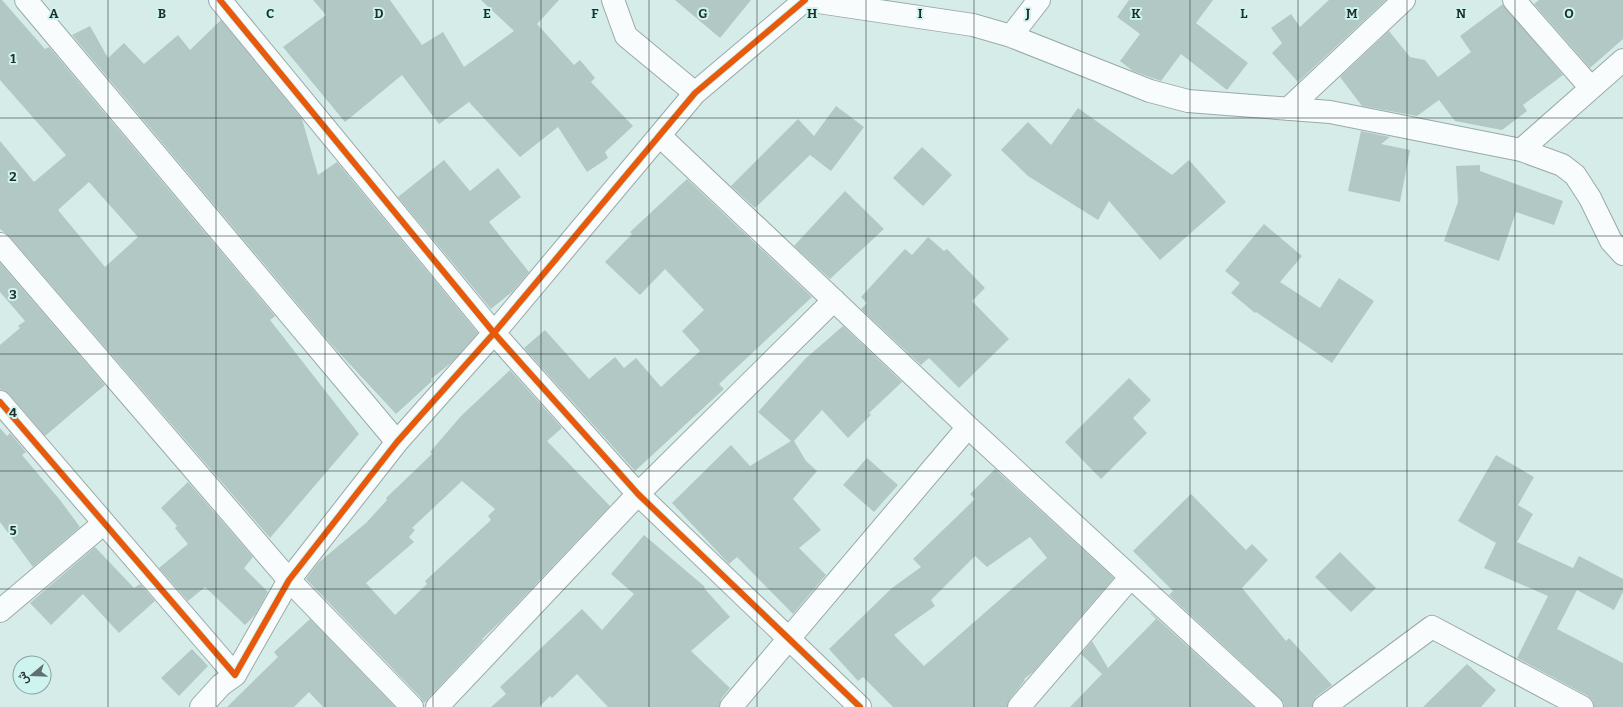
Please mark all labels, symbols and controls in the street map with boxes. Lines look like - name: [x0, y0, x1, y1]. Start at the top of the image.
- text: A: [49, 6, 59, 21]
- text: B: [158, 6, 166, 21]
- text: C: [266, 6, 274, 21]
- text: D: [374, 6, 384, 21]
- text: E: [483, 6, 491, 21]
- text: F: [591, 6, 599, 21]
- text: G: [698, 6, 708, 21]
- text: H: [807, 6, 817, 21]
- text: I: [918, 6, 923, 21]
- text: J: [1025, 6, 1031, 21]
- text: K: [1131, 6, 1141, 21]
- text: L: [1240, 6, 1248, 21]
- text: M: [1346, 6, 1358, 21]
- text: N: [1456, 6, 1466, 21]
- text: O: [1564, 6, 1574, 21]
- text: 1: [10, 51, 16, 66]
- text: 2: [9, 169, 17, 184]
- text: 3: [9, 287, 17, 302]
- text: 4: [9, 405, 17, 420]
- text: 5: [9, 523, 17, 538]
- north arrow: [12, 655, 52, 695]
- text: ش: [15, 670, 31, 686]

